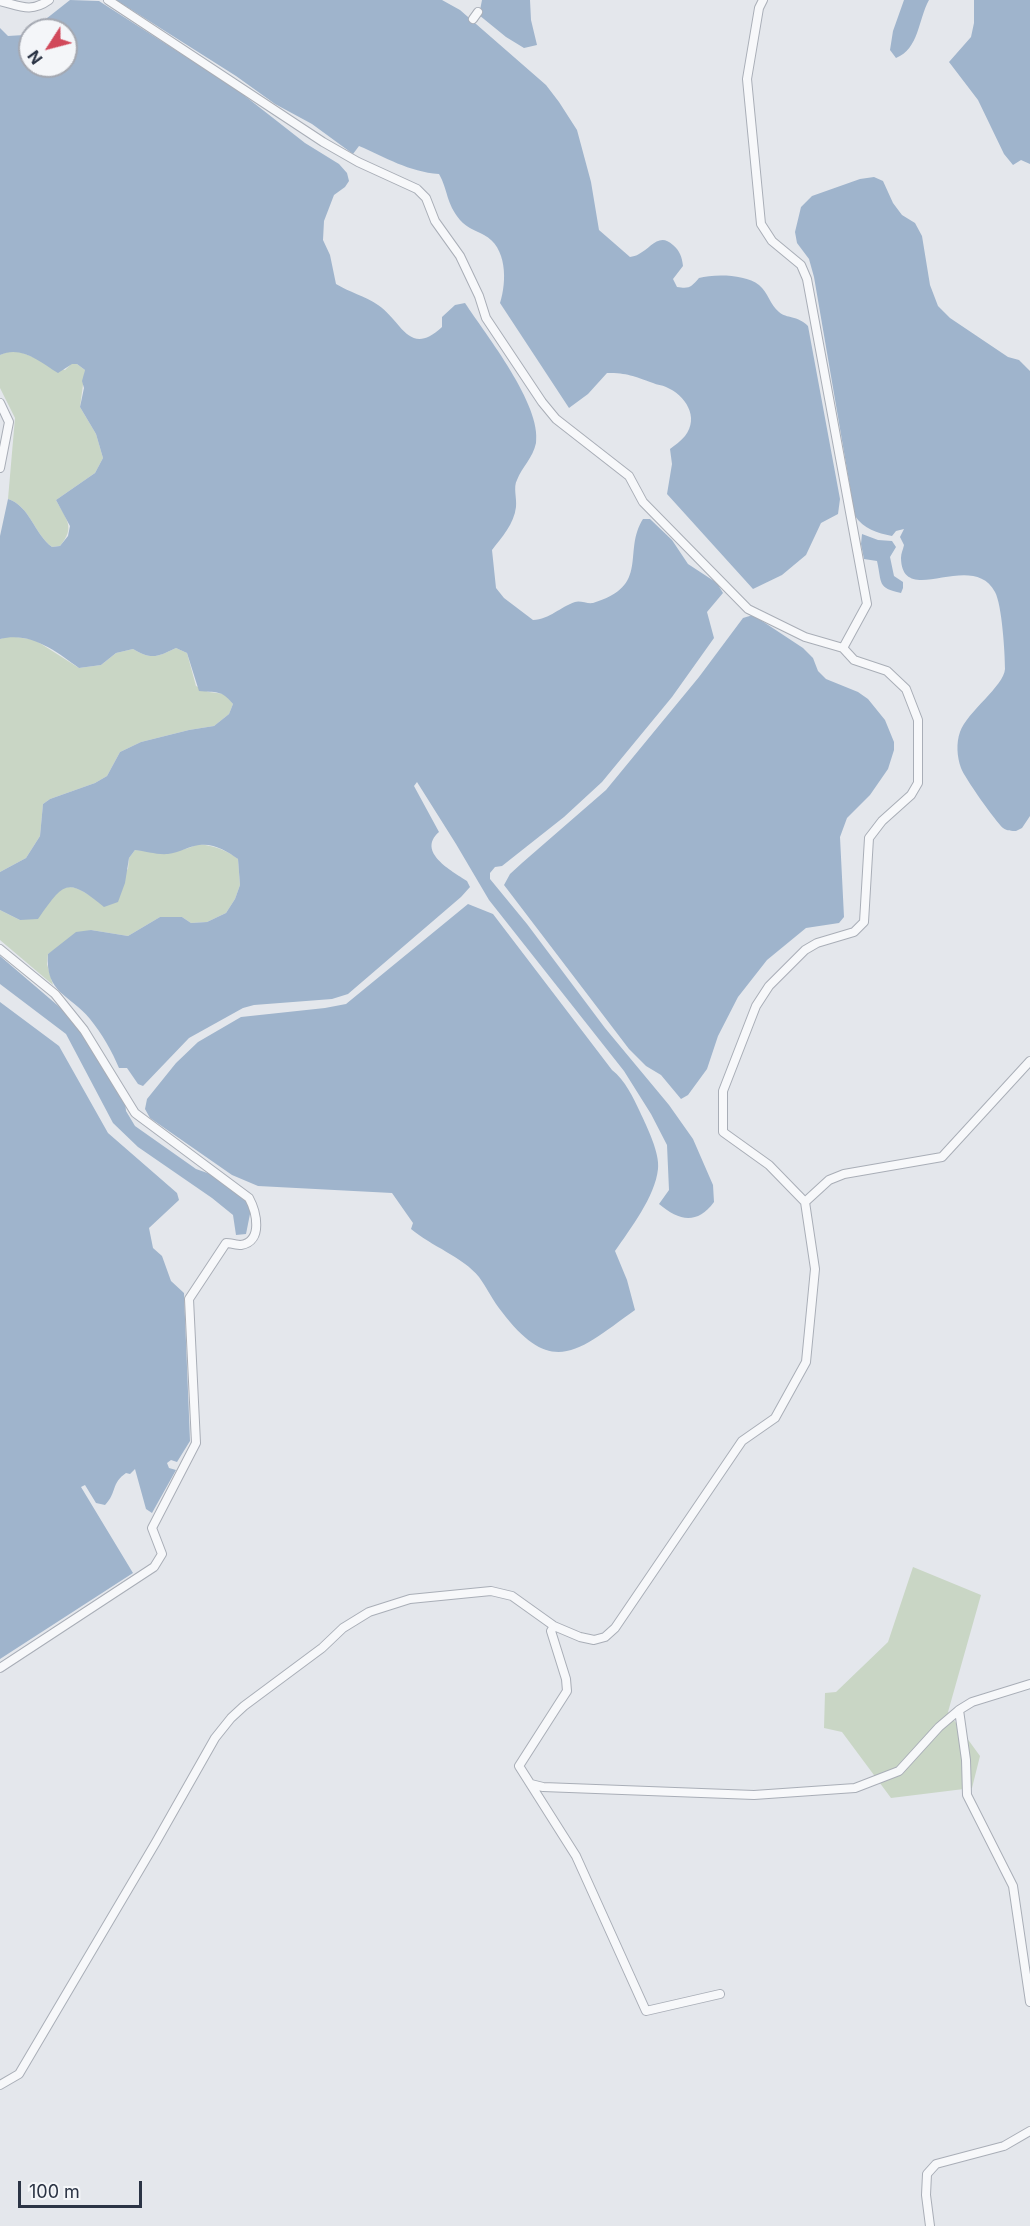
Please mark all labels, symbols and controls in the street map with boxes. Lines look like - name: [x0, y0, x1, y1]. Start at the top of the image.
- north arrow: [18, 18, 78, 78]
- text: N: [23, 47, 47, 68]
- scale bar: [21, 2169, 146, 2207]
- text: 100 m: [29, 2181, 80, 2202]

